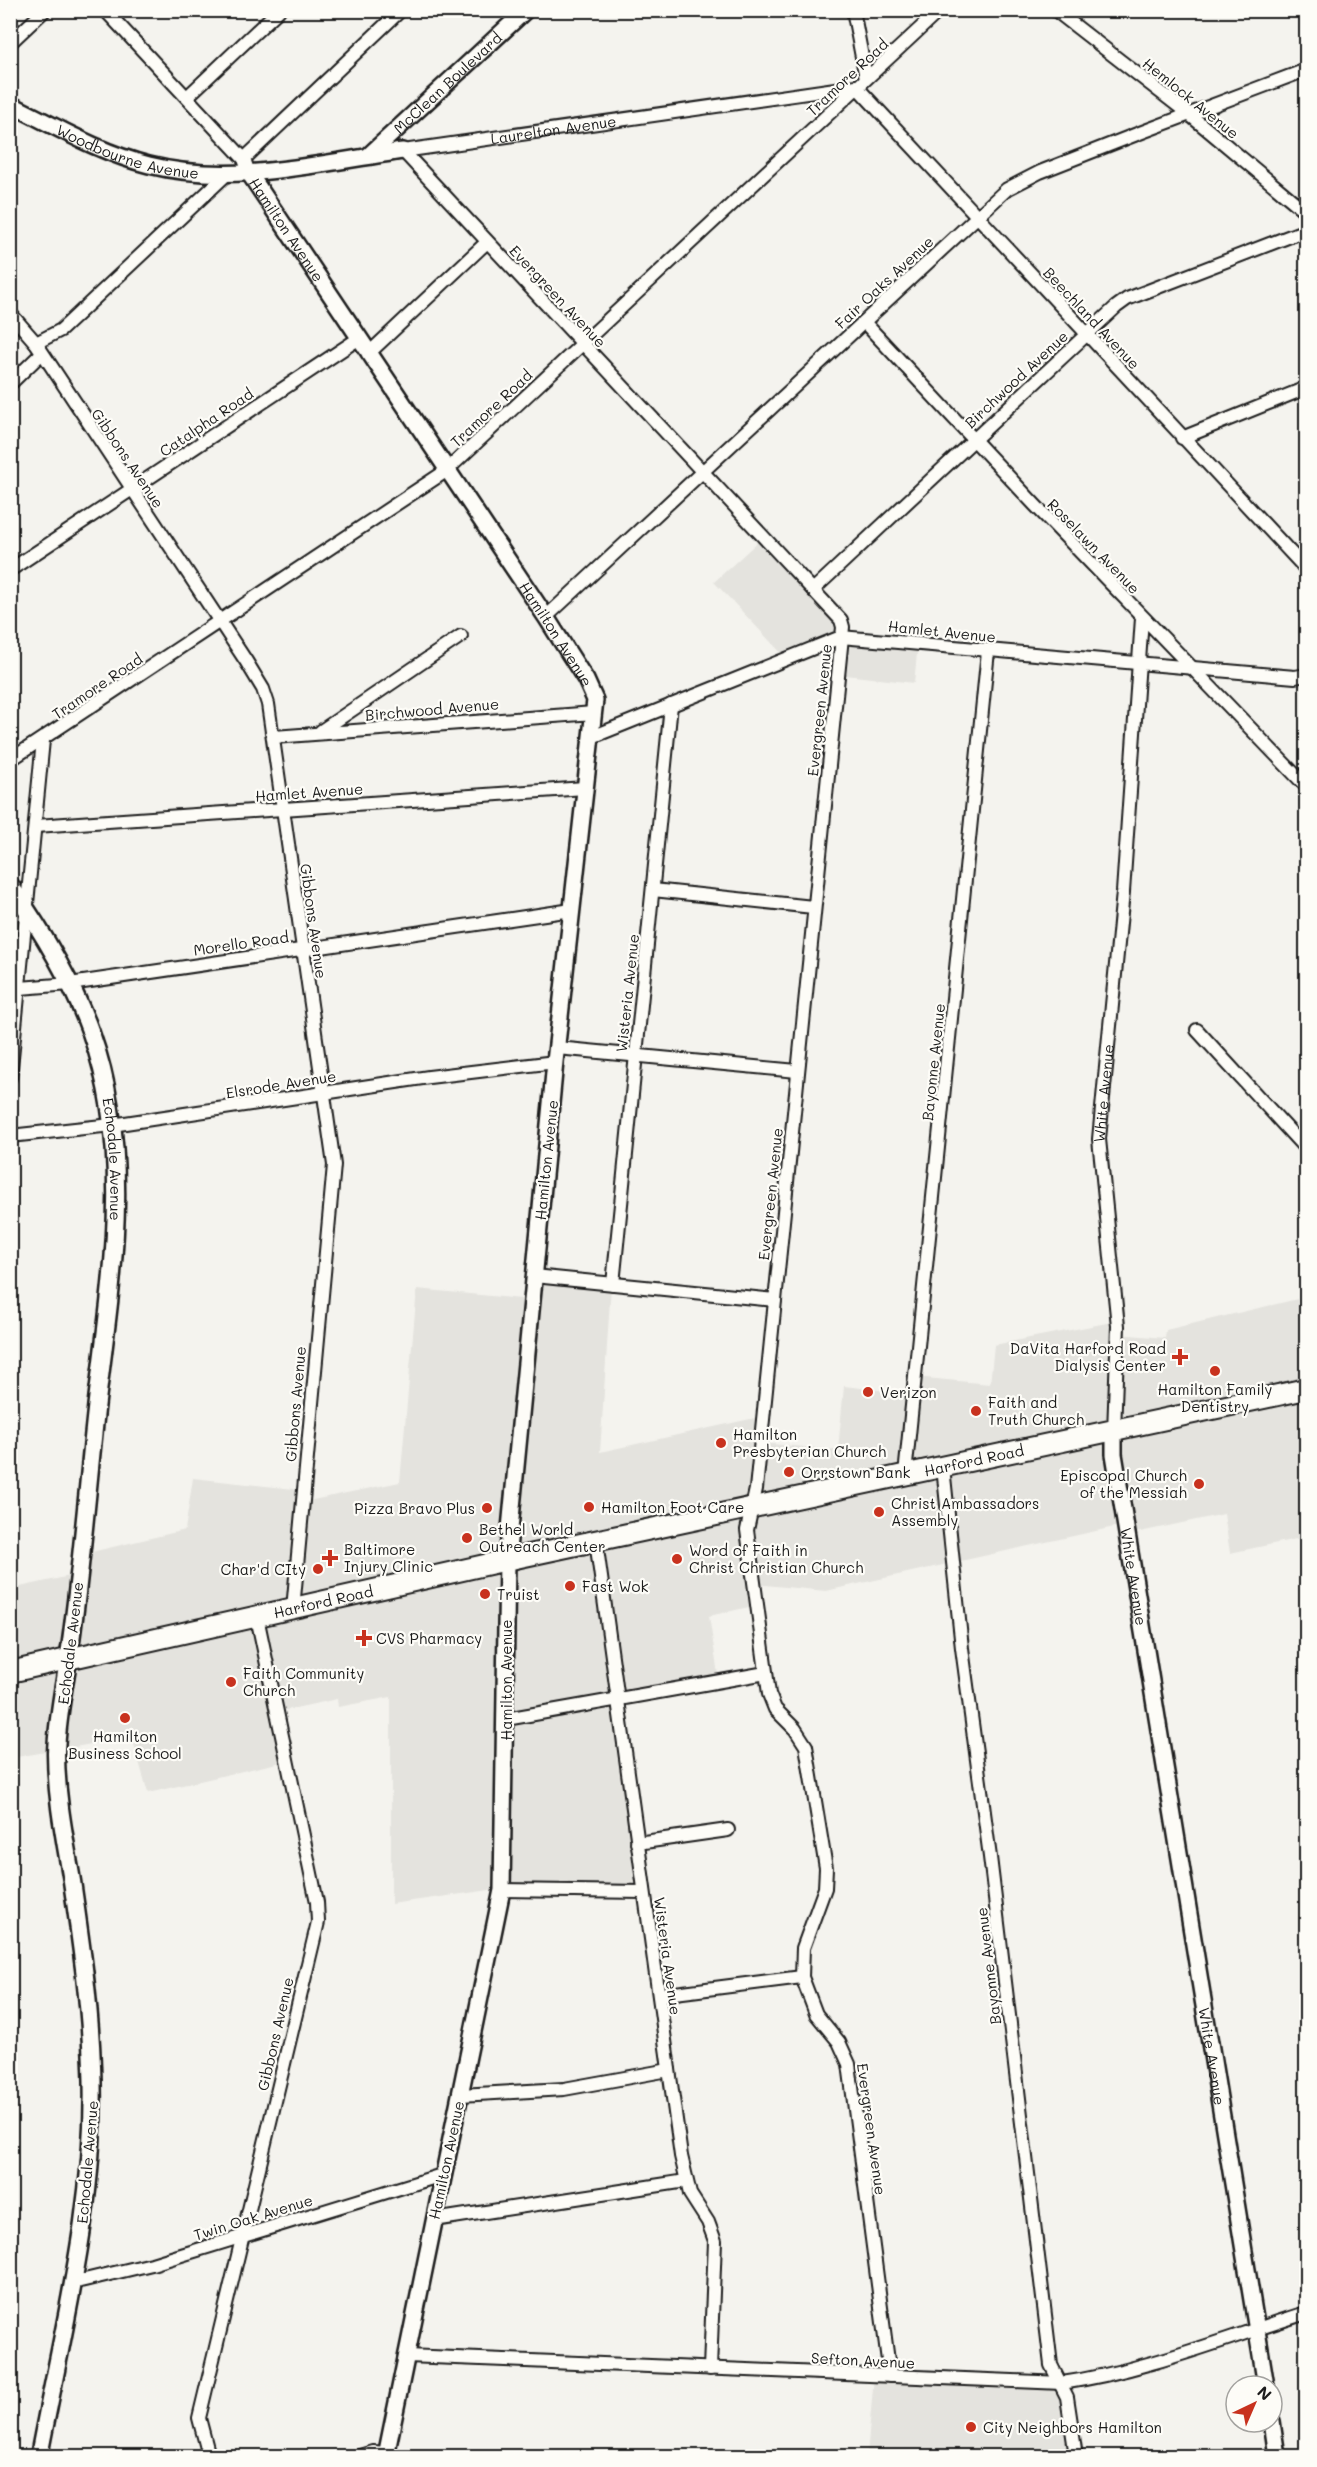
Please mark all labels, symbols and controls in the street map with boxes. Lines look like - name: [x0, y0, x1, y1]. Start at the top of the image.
- street label: McClean Boulevard: [389, 28, 506, 138]
- street label: Tramore Road: [802, 34, 892, 120]
- street label: Hemlock Avenue: [1139, 53, 1243, 143]
- street label: Laurelton Avenue: [489, 111, 618, 148]
- street label: Woodbourne Avenue: [53, 119, 200, 183]
- street label: Hamilton Avenue: [245, 174, 329, 285]
- street label: Fair Oaks Avenue: [830, 231, 938, 333]
- street label: Evergreen Avenue: [505, 240, 611, 352]
- street label: Beechland Avenue: [1039, 263, 1145, 373]
- street label: Birchwood Avenue: [960, 326, 1072, 432]
- street label: Tramore Road: [446, 365, 536, 451]
- street label: Catalpha Road: [155, 383, 257, 461]
- street label: Gibbons Avenue: [87, 404, 169, 512]
- street label: Roselawn Avenue: [1043, 494, 1145, 598]
- street label: Hamilton Avenue: [515, 578, 597, 689]
- street label: Hamlet Avenue: [887, 615, 997, 647]
- street label: Evergreen Avenue: [802, 643, 836, 777]
- street label: Tramore Road: [48, 648, 146, 724]
- street label: Birchwood Avenue: [364, 693, 500, 725]
- street label: Hamlet Avenue: [254, 778, 364, 806]
- street label: Gibbons Avenue: [296, 862, 332, 980]
- street label: Morello Road: [192, 926, 290, 960]
- street label: Wisteria Avenue: [611, 933, 643, 1053]
- street label: Bayonne Avenue: [917, 1002, 949, 1122]
- street label: White Avenue: [1089, 1043, 1118, 1143]
- street label: Elsrode Avenue: [224, 1065, 338, 1103]
- street label: Echodale Avenue: [98, 1096, 126, 1221]
- street label: Hamilton Avenue: [530, 1099, 562, 1221]
- street label: Evergreen Avenue: [753, 1127, 787, 1261]
- place label: DaVita Harford Road Dialysis Center: [1010, 1338, 1166, 1375]
- street label: Gibbons Avenue: [280, 1345, 310, 1463]
- marker: DaVita Harford Road Dialysis Center: [1171, 1348, 1189, 1366]
- marker: Hamilton Family Dentistry: [1208, 1364, 1222, 1378]
- place label: Hamilton Family Dentistry: [1158, 1379, 1273, 1416]
- place label: Verizon: [880, 1382, 937, 1402]
- marker: Verizon: [861, 1385, 875, 1399]
- place label: Faith and Truth Church: [988, 1392, 1084, 1429]
- marker: Faith and Truth Church: [969, 1404, 983, 1418]
- place label: Hamilton Presbyterian Church: [733, 1424, 886, 1461]
- marker: Hamilton Presbyterian Church: [714, 1436, 728, 1450]
- street label: Harford Road: [922, 1440, 1026, 1480]
- place label: Orrstown Bank: [801, 1462, 910, 1482]
- marker: Orrstown Bank: [782, 1465, 796, 1479]
- place label: Episcopal Church of the Messiah: [1060, 1465, 1187, 1502]
- marker: Episcopal Church of the Messiah: [1192, 1477, 1206, 1491]
- place label: Christ Ambassadors Assembly: [891, 1493, 1039, 1530]
- place label: Hamilton Foot Care: [601, 1497, 744, 1517]
- place label: Pizza Bravo Plus: [354, 1498, 475, 1518]
- marker: Hamilton Foot Care: [582, 1500, 596, 1514]
- marker: Pizza Bravo Plus: [480, 1501, 494, 1515]
- marker: Christ Ambassadors Assembly: [872, 1505, 886, 1519]
- place label: Bethel World Outreach Center: [479, 1519, 606, 1556]
- street label: White Avenue: [1116, 1526, 1152, 1627]
- marker: Bethel World Outreach Center: [460, 1531, 474, 1545]
- place label: Baltimore Injury Clinic: [344, 1539, 433, 1576]
- place label: Word of Faith in Christ Christian Church: [689, 1540, 863, 1577]
- marker: Baltimore Injury Clinic: [321, 1549, 339, 1567]
- marker: Word of Faith in Christ Christian Church: [670, 1552, 684, 1566]
- place label: Char'd CIty: [221, 1559, 306, 1579]
- marker: Char'd CIty: [311, 1562, 325, 1576]
- place label: Fast Wok: [582, 1576, 648, 1596]
- marker: Fast Wok: [563, 1579, 577, 1593]
- street label: Harford Road: [271, 1580, 375, 1622]
- street label: Echodale Avenue: [53, 1581, 87, 1705]
- place label: Truist: [497, 1584, 540, 1604]
- marker: Truist: [478, 1587, 492, 1601]
- street label: Hamilton Avenue: [496, 1620, 516, 1740]
- place label: CVS Pharmacy: [376, 1628, 482, 1648]
- marker: CVS Pharmacy: [357, 1631, 371, 1645]
- place label: Faith Community Church: [243, 1663, 364, 1700]
- marker: Faith Community Church: [224, 1675, 238, 1689]
- marker: Hamilton Business School: [118, 1711, 132, 1725]
- place label: Hamilton Business School: [68, 1726, 182, 1763]
- street label: Wisteria Avenue: [650, 1896, 686, 2016]
- street label: Bayonne Avenue: [971, 1906, 1005, 2026]
- street label: Gibbons Avenue: [252, 1975, 298, 2093]
- street label: White Avenue: [1194, 2006, 1230, 2106]
- street label: Evergreen Avenue: [853, 2062, 891, 2196]
- street label: Hamilton Avenue: [424, 2099, 468, 2221]
- street label: Echodale Avenue: [72, 2100, 102, 2224]
- street label: Twin Oak Avenue: [191, 2189, 315, 2245]
- street label: Sefton Avenue: [811, 2347, 915, 2373]
- north arrow: [1224, 2374, 1284, 2434]
- text: N: [1253, 2381, 1276, 2405]
- place label: City Neighbors Hamilton: [983, 2417, 1162, 2437]
- marker: City Neighbors Hamilton: [964, 2420, 978, 2434]

